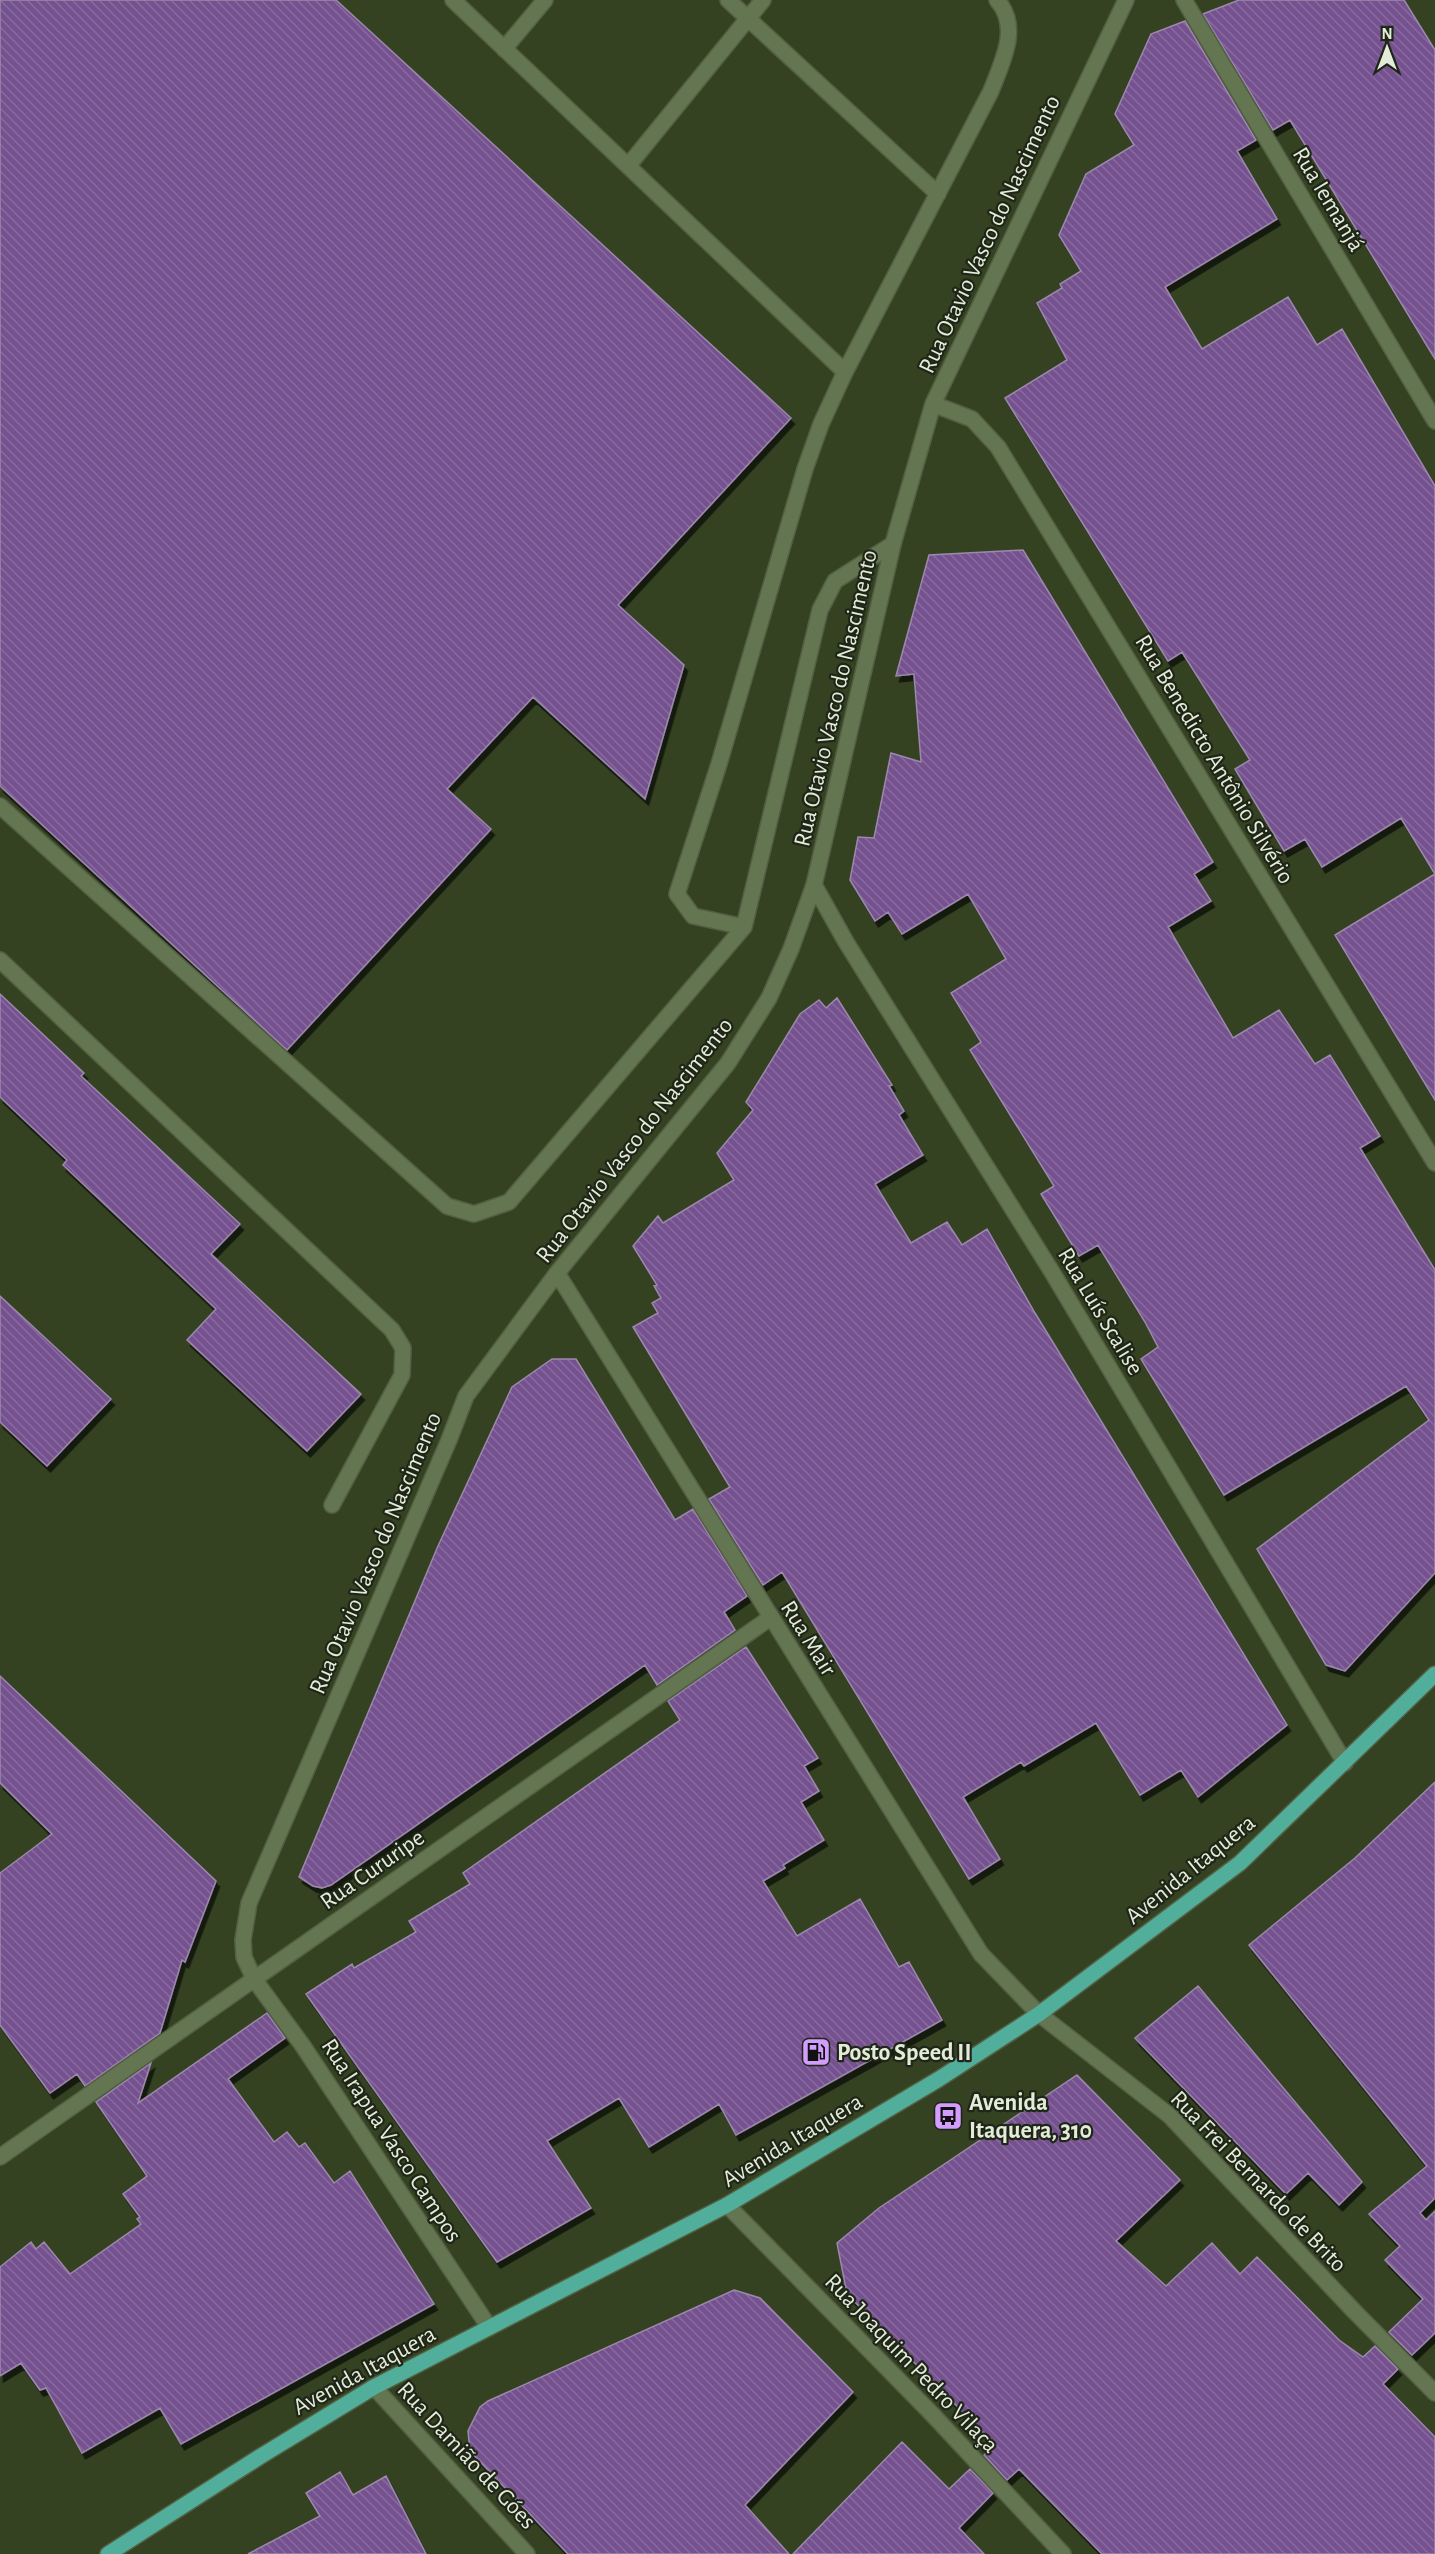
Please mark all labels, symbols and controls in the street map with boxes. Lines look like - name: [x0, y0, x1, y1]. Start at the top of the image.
- north arrow: [1357, 18, 1417, 78]
- text: N: [1381, 26, 1393, 42]
- street label: Rua Otavio Vasco do Nascimento: [915, 92, 1065, 377]
- street label: Rua Iemanjá: [1288, 143, 1369, 256]
- street label: Rua Otavio Vasco do Nascimento: [790, 548, 882, 849]
- street label: Rua Benedicto Antônio Silvério: [1130, 631, 1298, 888]
- street label: Rua Otavio Vasco do Nascimento: [532, 1014, 738, 1268]
- street label: Rua Luís Scalise: [1053, 1244, 1147, 1379]
- street label: Rua Otavio Vasco do Nascimento: [306, 1409, 446, 1698]
- street label: Rua Mair: [776, 1597, 841, 1680]
- street label: Avenida Itaquera: [1121, 1810, 1260, 1929]
- street label: Rua Cururipe: [316, 1825, 429, 1914]
- street label: Rua Irapua Vasco Campos: [317, 2035, 466, 2246]
- fuel station icon: Posto Speed II: [800, 2036, 832, 2068]
- place label: Posto Speed II: [837, 2041, 971, 2065]
- street label: Rua Frei Bernardo de Brito: [1166, 2086, 1351, 2277]
- street label: Avenida Itaquera: [718, 2090, 867, 2192]
- place label: Avenida Itaquera, 310: [969, 2091, 1092, 2143]
- bus stop icon: Avenida Itaquera, 310: [932, 2100, 964, 2132]
- street label: Rua Joaquim Pedro Vilaça: [820, 2270, 1003, 2458]
- street label: Avenida Itaquera: [289, 2322, 440, 2420]
- street label: Rua Damião de Góes: [392, 2378, 540, 2534]

